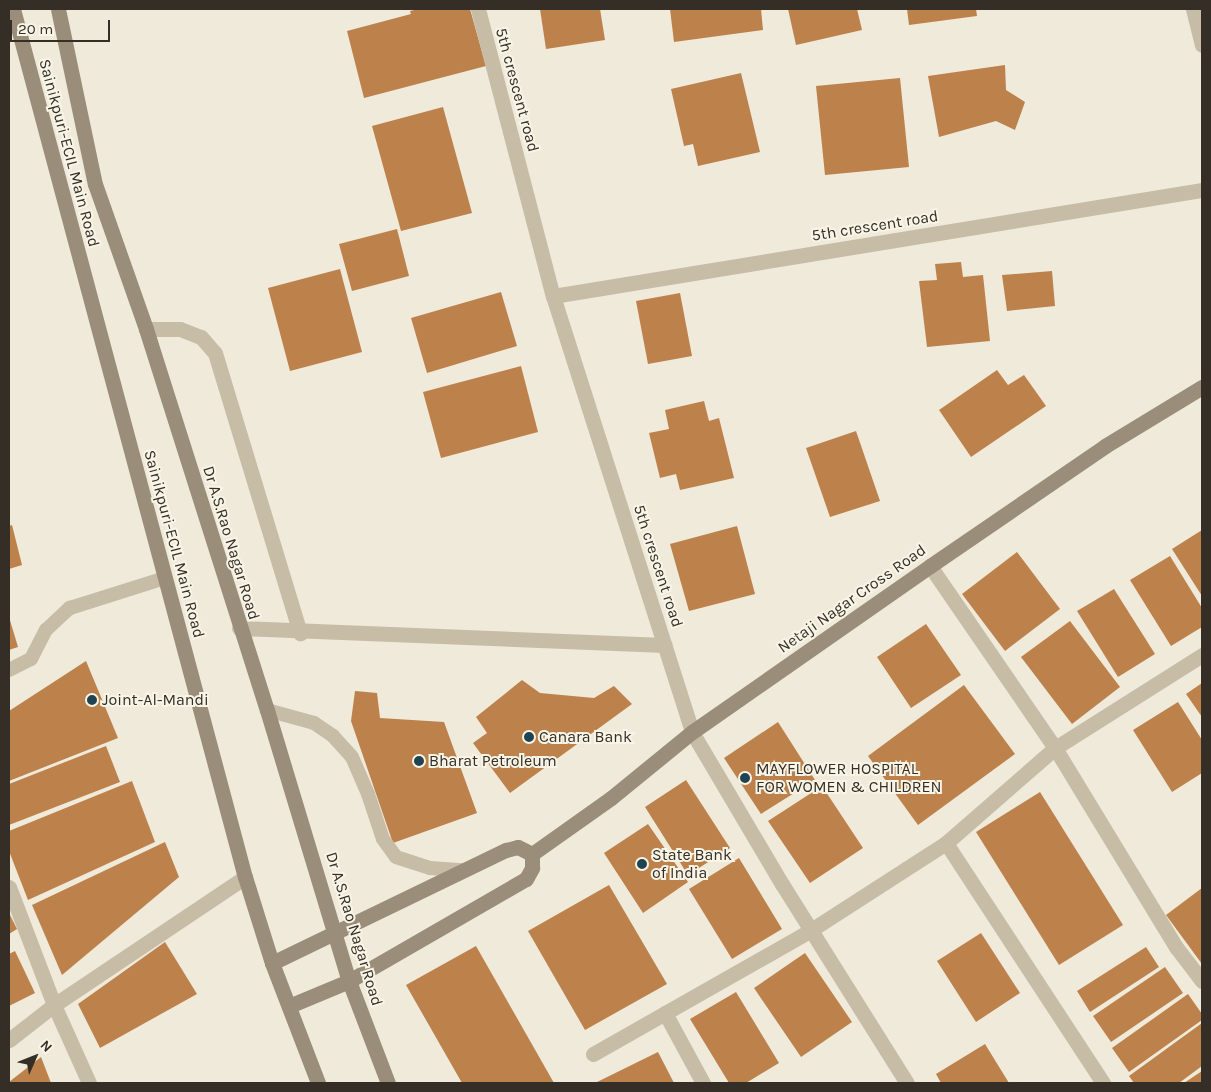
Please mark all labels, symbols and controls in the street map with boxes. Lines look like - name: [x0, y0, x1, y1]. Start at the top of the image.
- scale bar: [12, 10, 112, 42]
- text: 20 m: [18, 20, 53, 38]
- street label: 5th crescent road: [491, 26, 543, 154]
- street label: Sainikpuri-ECIL Main Road: [35, 57, 103, 249]
- street label: 5th crescent road: [810, 207, 940, 245]
- street label: Sainikpuri-ECIL Main Road: [140, 448, 208, 640]
- street label: Dr A.S.Rao Nagar Road: [198, 464, 264, 622]
- street label: 5th crescent road: [629, 502, 687, 630]
- street label: Netaji Nagar Cross Road: [774, 541, 930, 657]
- place label: Joint-Al-Mandi: [102, 690, 209, 710]
- marker: Joint-Al-Mandi: [86, 694, 98, 706]
- place label: Canara Bank: [539, 727, 632, 747]
- marker: Canara Bank: [523, 731, 535, 743]
- place label: Bharat Petroleum: [429, 751, 557, 771]
- marker: Bharat Petroleum: [413, 755, 425, 767]
- place label: MAYFLOWER HOSPITAL FOR WOMEN & CHILDREN: [756, 759, 941, 797]
- marker: MAYFLOWER HOSPITAL FOR WOMEN & CHILDREN: [738, 771, 752, 785]
- place label: State Bank of India: [652, 845, 732, 883]
- street label: Dr A.S.Rao Nagar Road: [321, 850, 387, 1008]
- marker: State Bank of India: [636, 858, 648, 870]
- north arrow: [10, 1032, 60, 1082]
- text: N: [37, 1037, 56, 1056]

